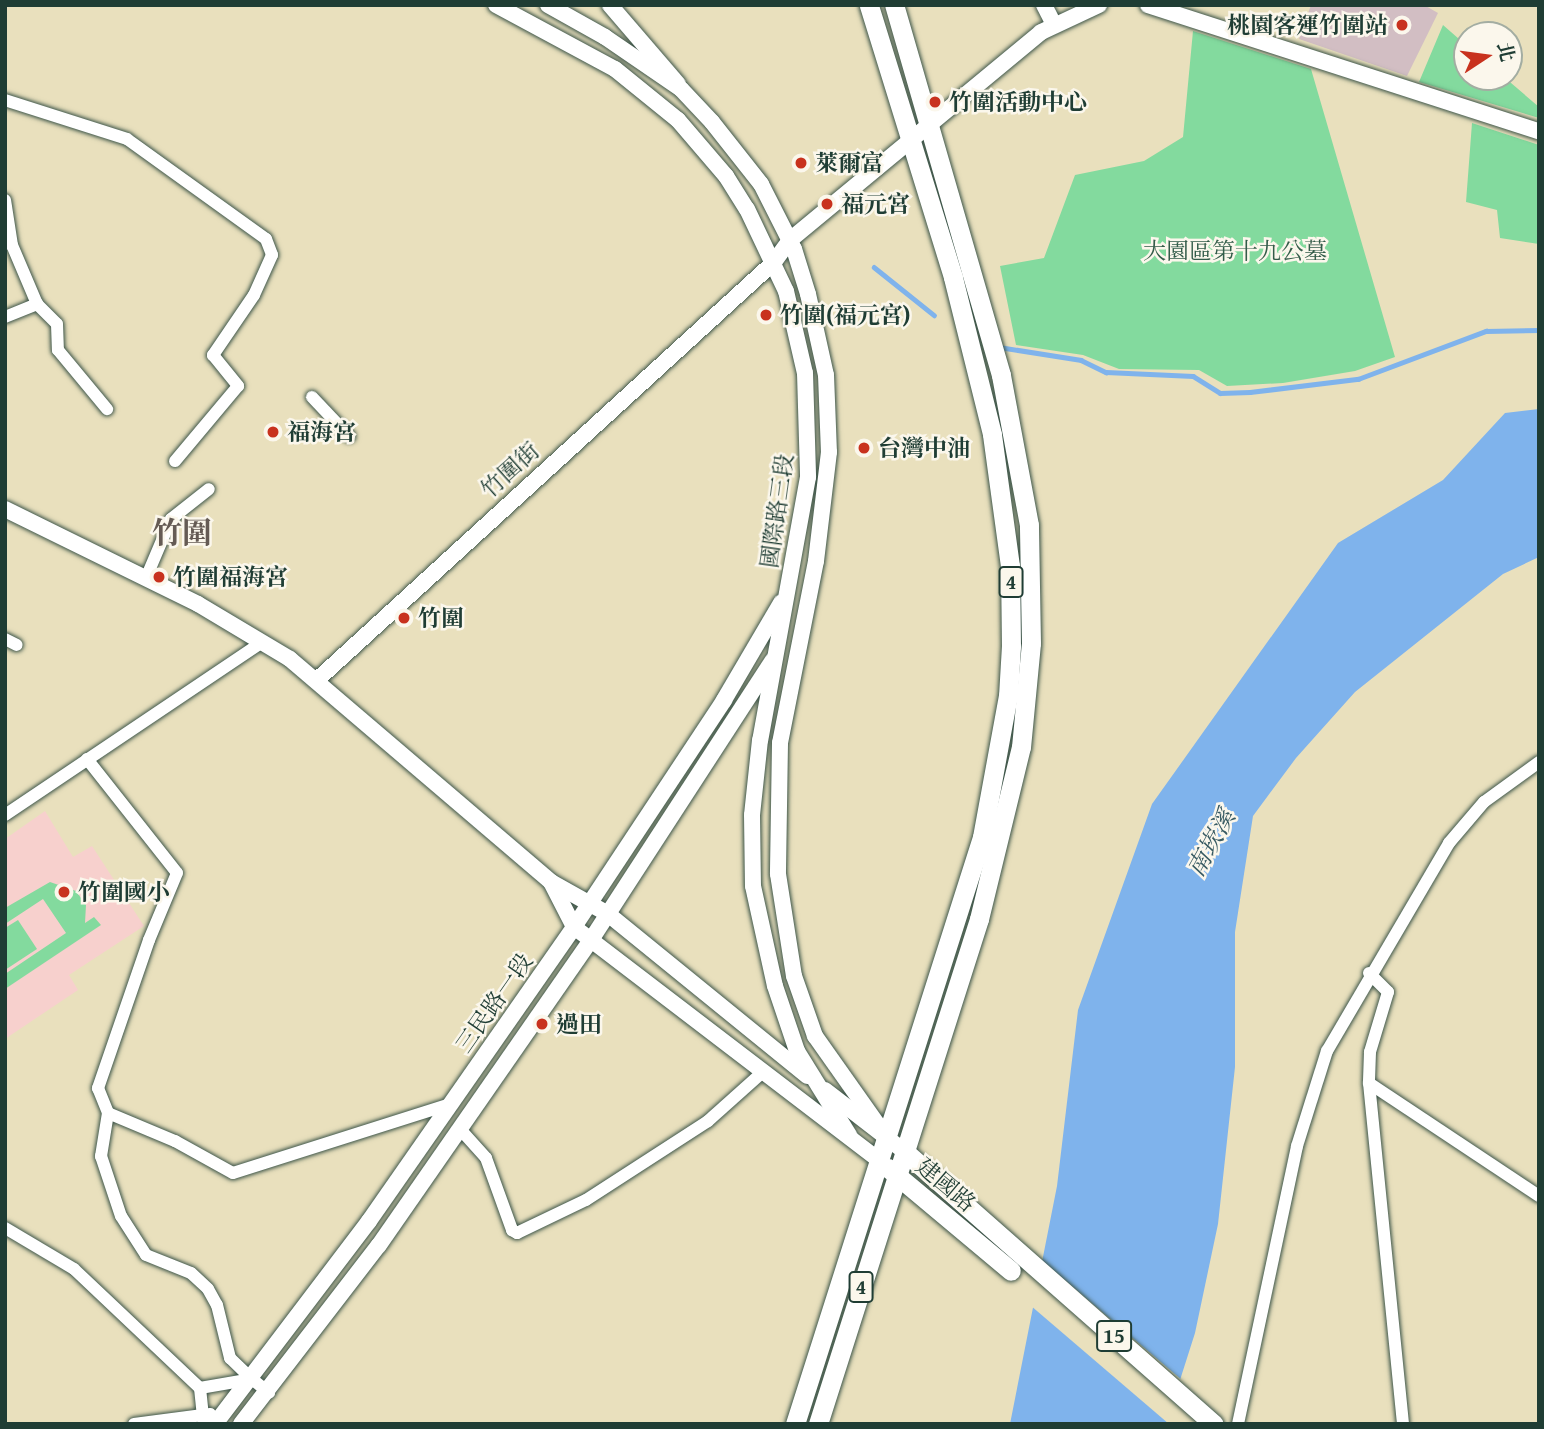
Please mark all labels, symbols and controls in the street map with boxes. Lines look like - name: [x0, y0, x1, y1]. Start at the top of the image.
- place label: 桃園客運竹圍站: [1227, 11, 1388, 39]
- marker: 桃園客運竹圍站: [1394, 17, 1410, 33]
- north arrow: [1453, 21, 1523, 91]
- text: 北: [1491, 39, 1522, 64]
- place label: 竹圍活動中心: [949, 88, 1087, 116]
- marker: 竹圍活動中心: [927, 94, 943, 110]
- place label: 萊爾富: [815, 149, 884, 177]
- marker: 萊爾富: [793, 155, 809, 171]
- place label: 福元宮: [841, 190, 910, 218]
- marker: 福元宮: [819, 196, 835, 212]
- park label: 大園區第十九公墓: [1143, 237, 1327, 265]
- place label: 竹圍(福元宮): [780, 301, 910, 329]
- marker: 竹圍(福元宮): [758, 307, 774, 323]
- place label: 福海宮: [287, 418, 356, 446]
- marker: 福海宮: [265, 424, 281, 440]
- place label: 台灣中油: [878, 434, 970, 462]
- street label: 竹圍街: [475, 437, 545, 503]
- marker: 台灣中油: [856, 440, 872, 456]
- street label: 國際路三段: [755, 452, 799, 570]
- district label: 竹圍: [152, 514, 212, 550]
- place label: 竹圍福海宮: [173, 563, 288, 591]
- road number: 4: [997, 564, 1025, 600]
- marker: 竹圍福海宮: [151, 569, 167, 585]
- place label: 竹圍: [418, 604, 464, 632]
- marker: 竹圍: [396, 610, 412, 626]
- water label: 南崁溪: [1181, 805, 1241, 881]
- place label: 竹圍國小: [78, 878, 170, 906]
- marker: 竹圍國小: [56, 884, 72, 900]
- street label: 三民路一段: [450, 948, 538, 1058]
- place label: 過田: [556, 1010, 602, 1038]
- marker: 過田: [534, 1016, 550, 1032]
- street label: 建國路: [911, 1152, 981, 1218]
- road number: 4: [847, 1270, 875, 1304]
- road number: 15: [1095, 1318, 1133, 1354]

